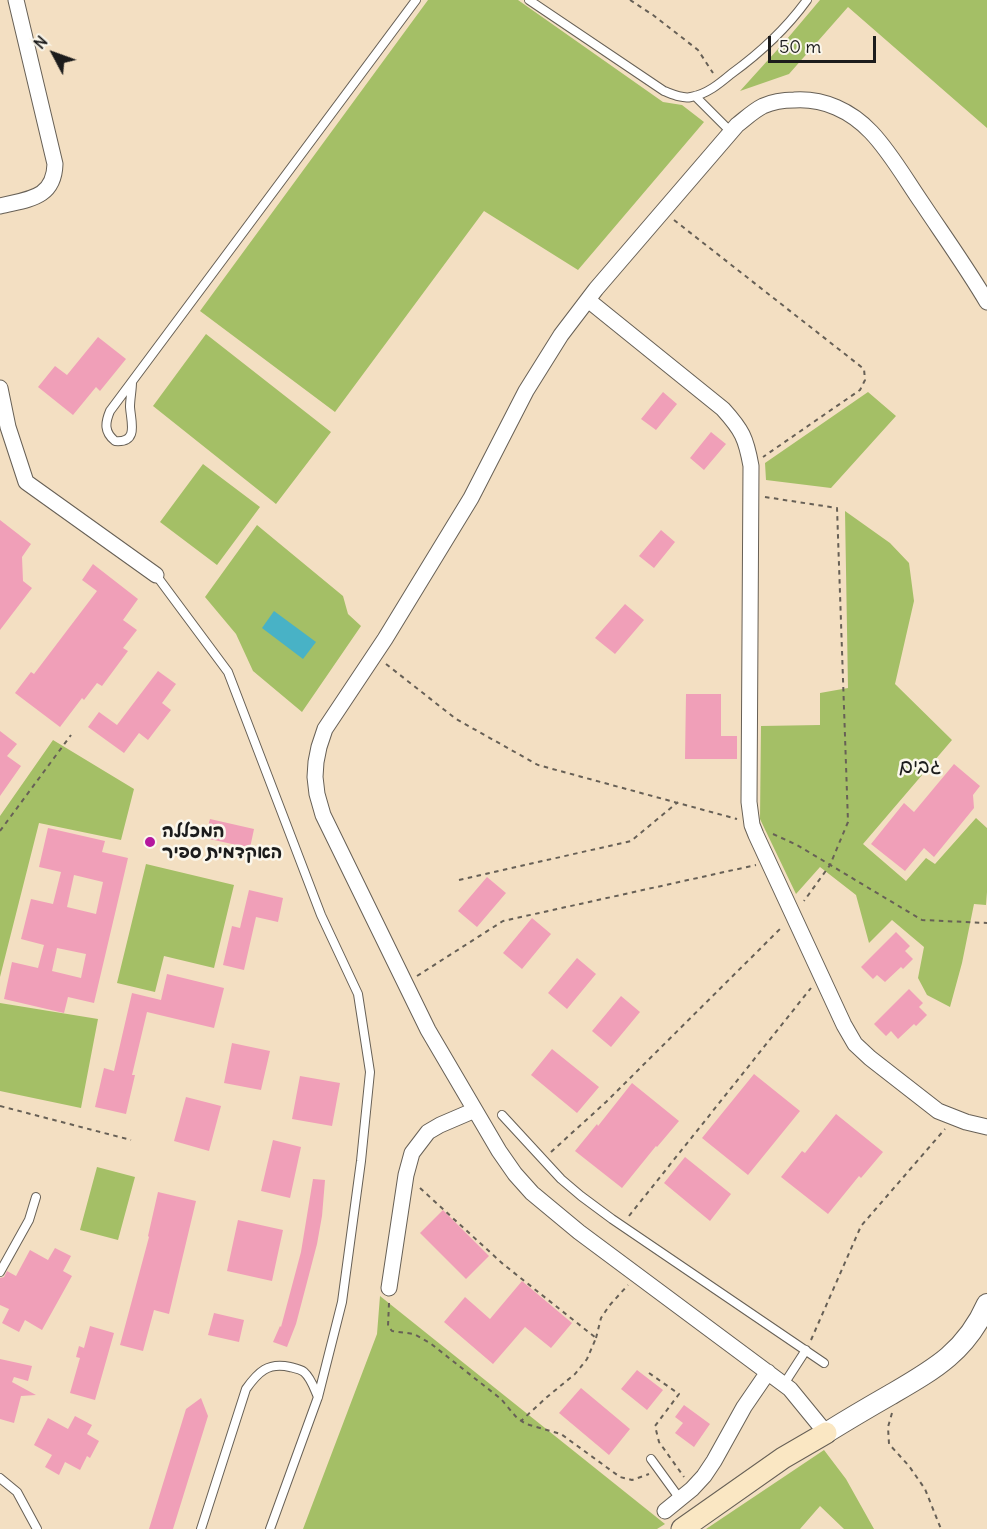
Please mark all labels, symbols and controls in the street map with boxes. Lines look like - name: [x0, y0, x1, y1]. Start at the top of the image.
- north arrow: [24, 24, 84, 84]
- scale bar: [771, 24, 879, 62]
- text: N: [29, 31, 52, 53]
- text: 50 m: [779, 35, 821, 58]
- district label: גבים: [899, 754, 941, 780]
- place label: המכללה האקדמית ספיר: [162, 821, 282, 864]
- marker: המכללה האקדמית ספיר: [143, 835, 157, 849]

